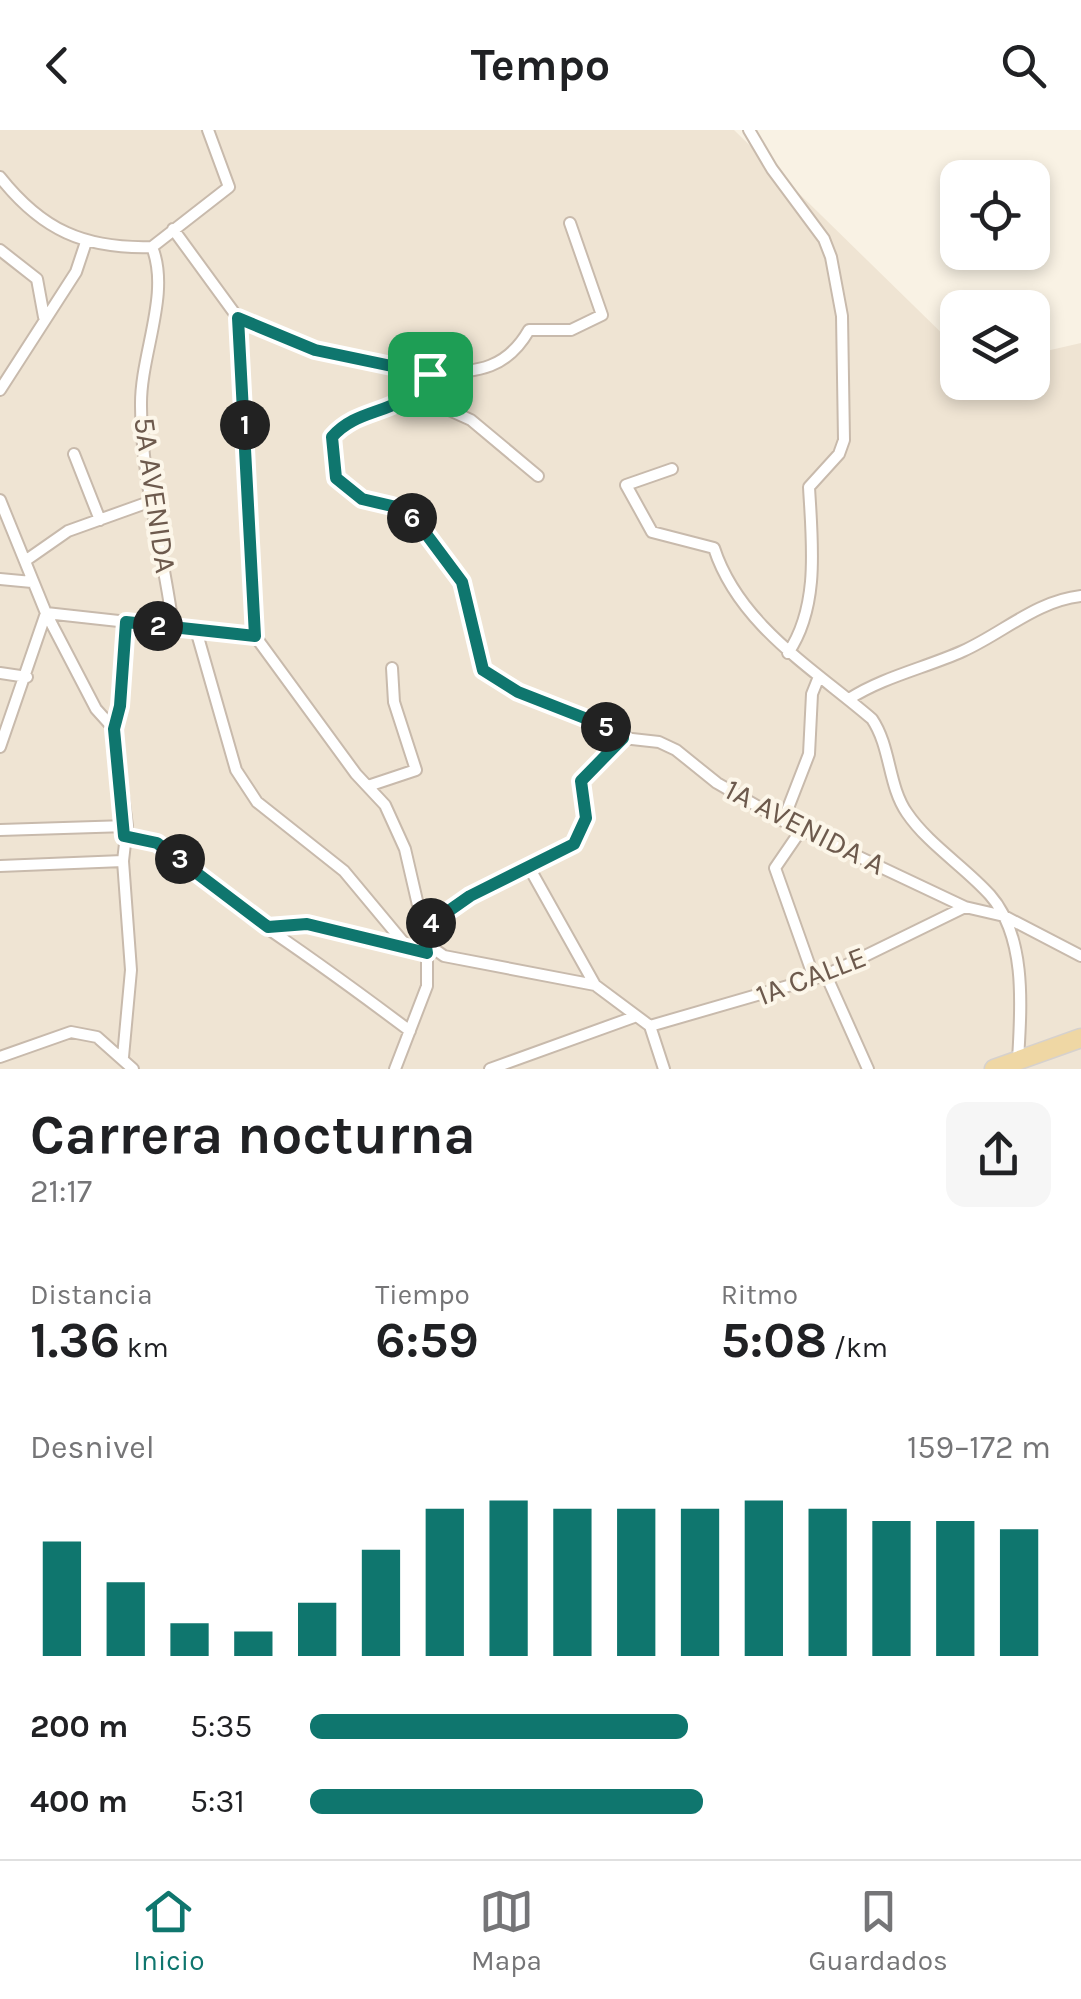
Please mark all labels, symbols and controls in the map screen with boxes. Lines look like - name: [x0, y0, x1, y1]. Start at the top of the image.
- icon: back: [30, 38, 85, 93]
- icon: search: [996, 38, 1051, 93]
- text: Tempo: [471, 39, 610, 91]
- map controls: [940, 160, 1050, 400]
- button: locate: [940, 160, 1050, 270]
- button: layers: [940, 290, 1050, 400]
- pin: [388, 332, 473, 417]
- icon: arrive: [403, 347, 458, 402]
- pin: 1: [220, 400, 270, 450]
- text: 1: [240, 408, 250, 441]
- street label: 5A AVENIDA: [126, 415, 184, 575]
- pin: 6: [387, 493, 437, 543]
- text: 6: [404, 501, 421, 534]
- pin: 2: [133, 601, 183, 651]
- text: 2: [150, 609, 166, 642]
- pin: 5: [581, 702, 631, 752]
- text: 5: [598, 710, 614, 743]
- street label: 1A AVENIDA A: [719, 771, 891, 883]
- pin: 3: [155, 834, 205, 884]
- text: 3: [171, 842, 189, 875]
- pin: 4: [406, 898, 456, 948]
- text: 4: [423, 906, 439, 939]
- street label: 1A CALLE: [751, 939, 871, 1013]
- button: share: [946, 1102, 1051, 1207]
- text: Carrera nocturna: [30, 1103, 476, 1167]
- text: 21:17: [30, 1173, 92, 1210]
- text: Distancia: [30, 1278, 153, 1311]
- text: Tiempo: [375, 1278, 470, 1311]
- text: Ritmo: [721, 1278, 798, 1311]
- text: 1.36: [30, 1311, 120, 1370]
- text: 6:59: [375, 1311, 479, 1370]
- text: 5:08: [721, 1311, 827, 1370]
- text: km: [120, 1331, 169, 1364]
- text: /km: [827, 1331, 888, 1364]
- text: Desnivel: [30, 1429, 155, 1466]
- text: 159–172 m: [907, 1429, 1051, 1466]
- text: 200 m: [30, 1708, 128, 1745]
- text: 5:35: [190, 1708, 252, 1745]
- text: 400 m: [30, 1783, 128, 1820]
- text: 5:31: [190, 1783, 245, 1820]
- tab: Inicio: [133, 1884, 204, 1977]
- tab: Mapa: [471, 1884, 542, 1977]
- tab: Guardados: [809, 1884, 948, 1977]

